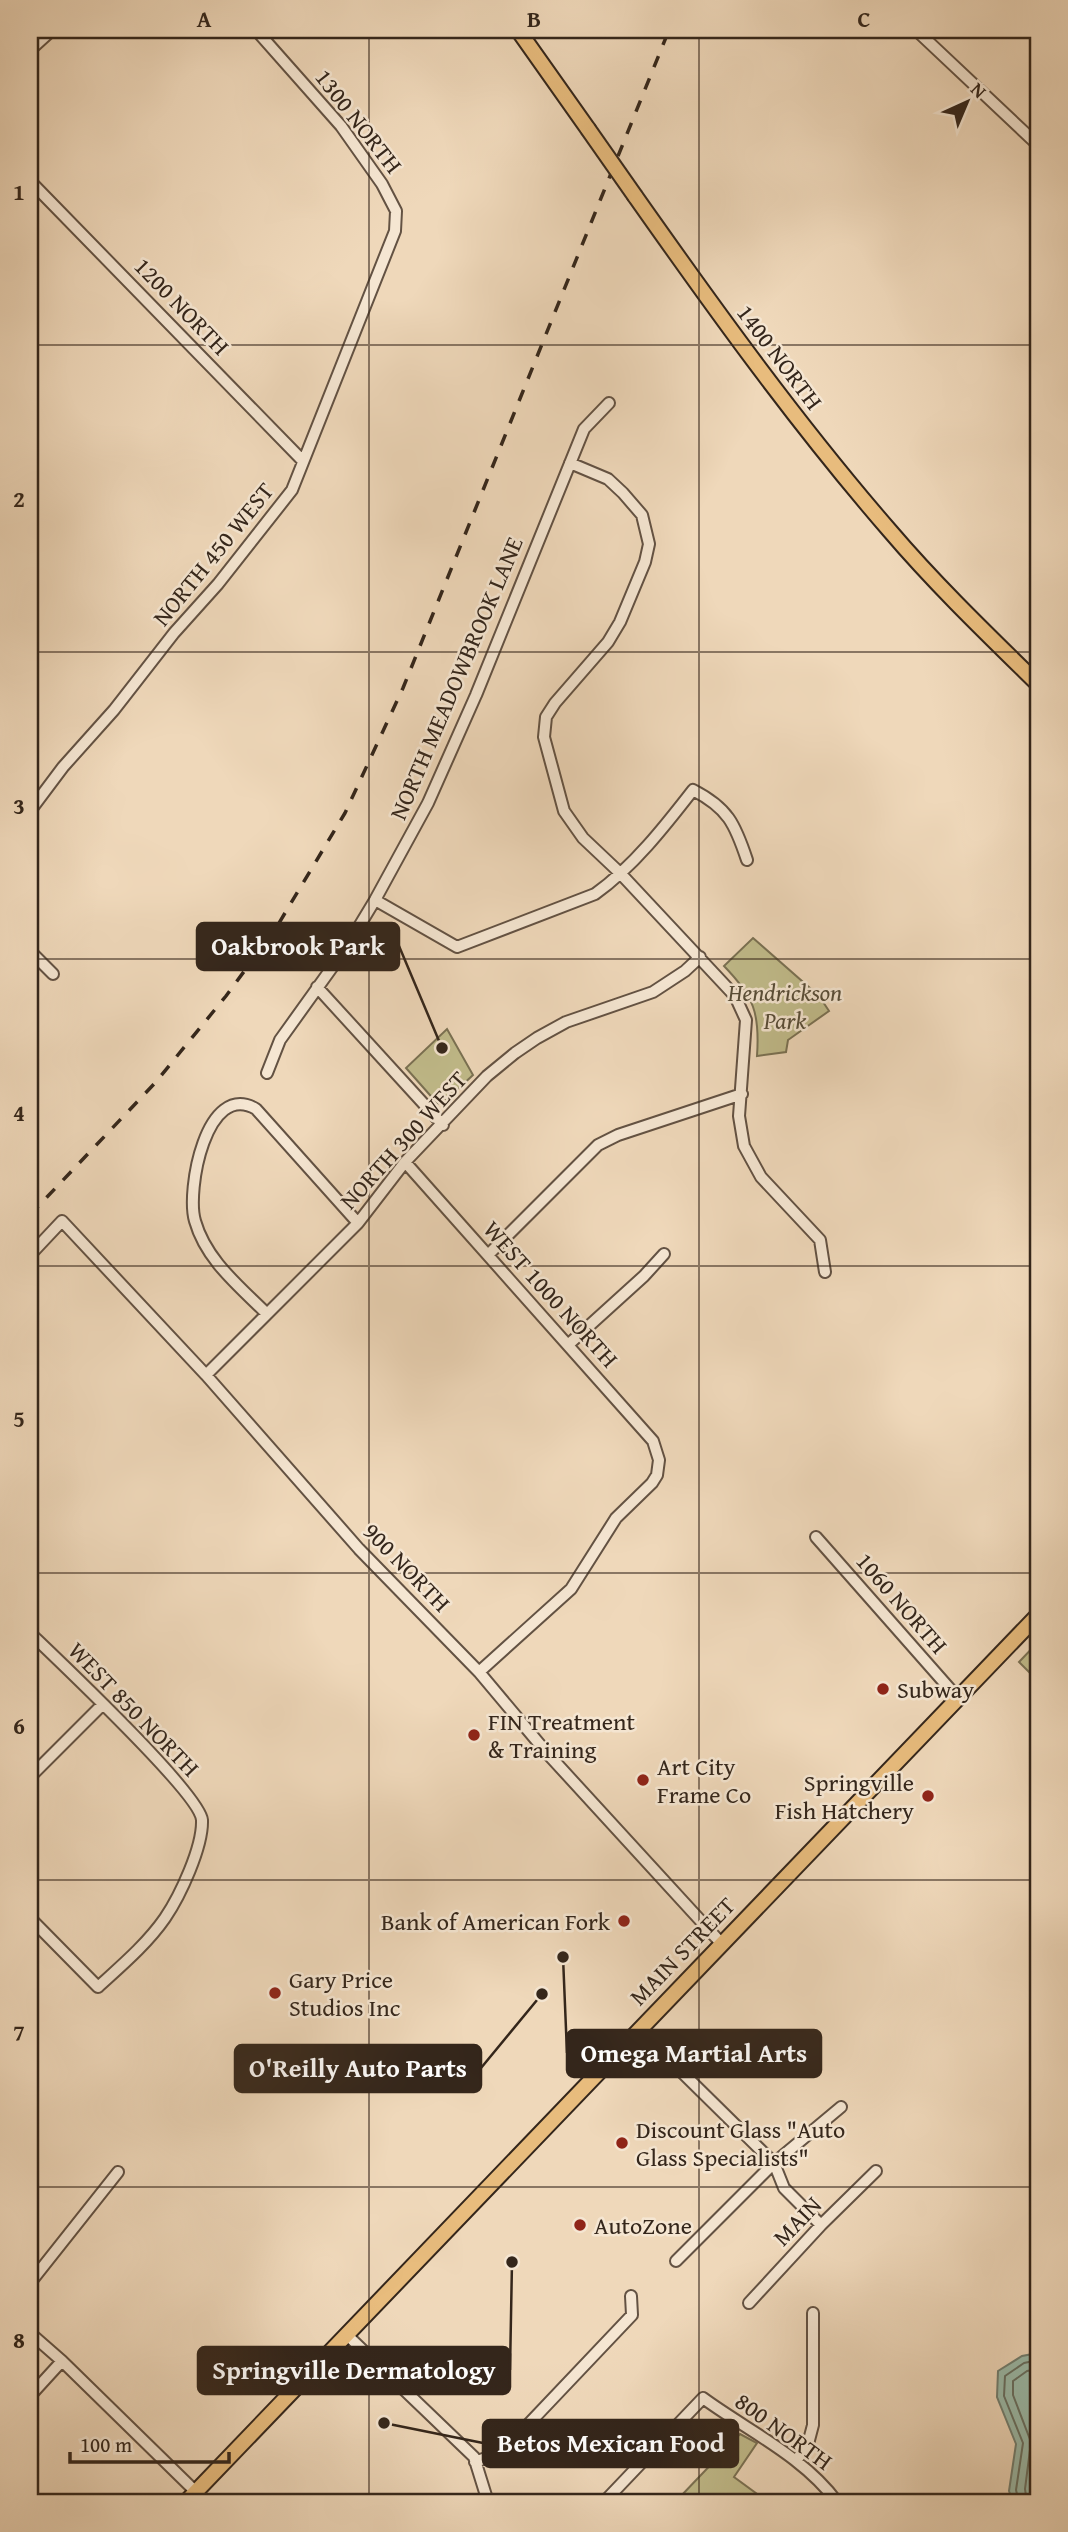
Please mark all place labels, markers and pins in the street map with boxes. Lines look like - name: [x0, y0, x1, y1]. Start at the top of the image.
- callout: Oakbrook Park: [197, 923, 399, 970]
- place label: Subway: [897, 1672, 974, 1707]
- marker: Subway: [875, 1681, 891, 1697]
- place label: FIN Treatment & Training: [488, 1704, 635, 1767]
- marker: FIN Treatment & Training: [466, 1727, 482, 1743]
- place label: Art City Frame Co: [657, 1749, 751, 1812]
- place label: Springville Fish Hatchery: [775, 1765, 914, 1828]
- marker: Art City Frame Co: [635, 1772, 651, 1788]
- marker: Springville Fish Hatchery: [920, 1788, 936, 1804]
- place label: Bank of American Fork: [381, 1904, 611, 1939]
- marker: Bank of American Fork: [616, 1913, 632, 1929]
- place label: Gary Price Studios Inc: [289, 1962, 401, 2025]
- marker: Gary Price Studios Inc: [267, 1985, 283, 2001]
- callout: Omega Martial Arts: [567, 2030, 821, 2077]
- callout: O'Reilly Auto Parts: [235, 2045, 481, 2092]
- place label: Discount Glass "Auto Glass Specialists": [636, 2112, 845, 2175]
- marker: Discount Glass "Auto Glass Specialists": [614, 2135, 630, 2151]
- place label: AutoZone: [594, 2208, 692, 2243]
- marker: AutoZone: [572, 2217, 588, 2233]
- callout: Springville Dermatology: [198, 2347, 510, 2394]
- callout: Betos Mexican Food: [483, 2420, 738, 2467]

